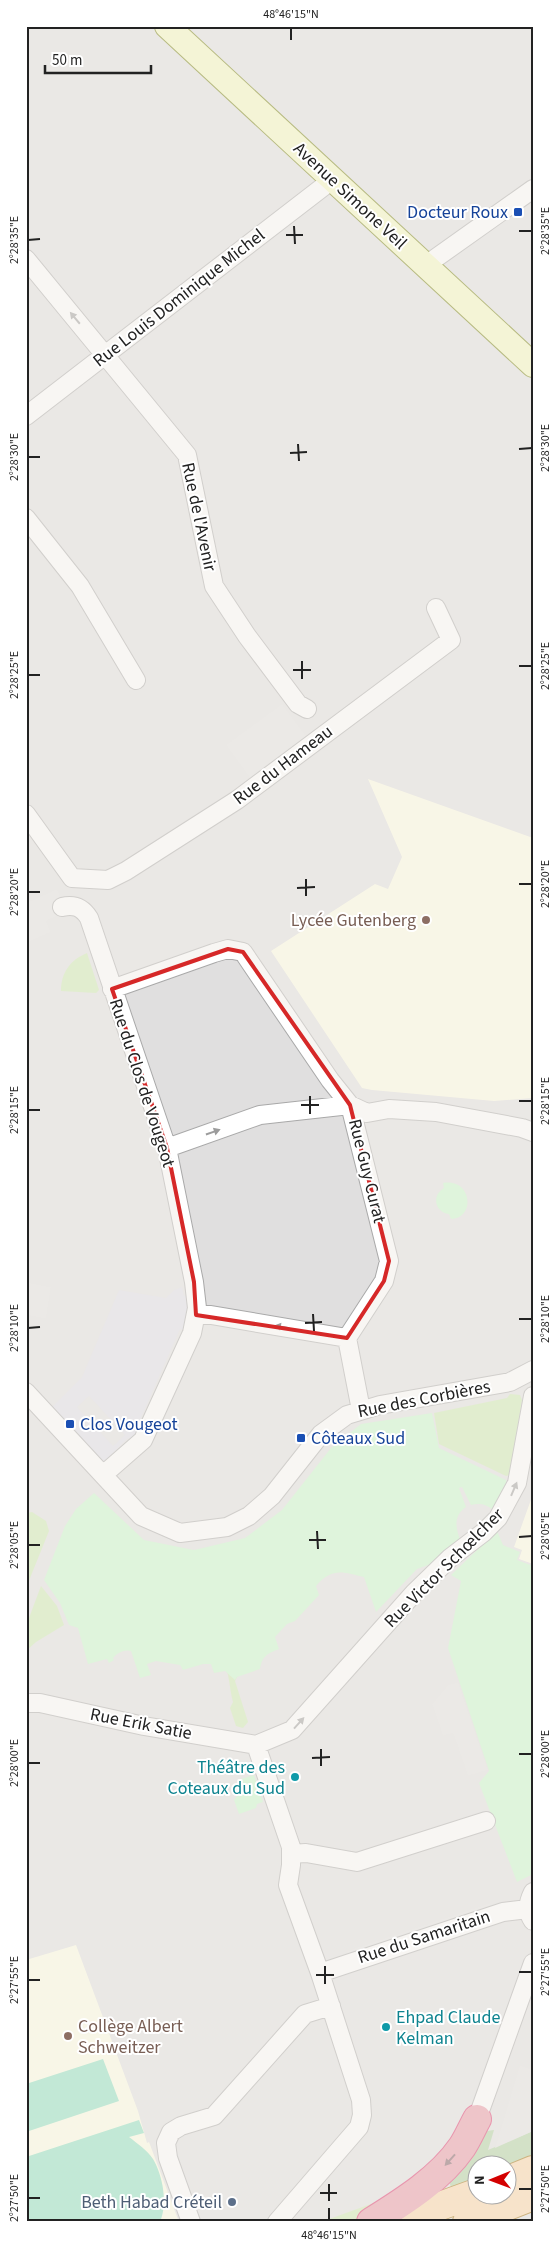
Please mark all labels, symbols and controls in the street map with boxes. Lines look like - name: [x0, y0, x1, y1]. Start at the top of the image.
- text: 48°46'15"N: [263, 6, 319, 23]
- scale bar: [45, 42, 151, 74]
- text: 50 m: [52, 50, 82, 71]
- street label: Avenue Simone Veil: [288, 137, 412, 255]
- place label: Docteur Roux: [407, 200, 508, 225]
- marker: Docteur Roux: [512, 206, 524, 218]
- text: 2°28'35"E: [537, 207, 554, 255]
- text: 2°28'35"E: [6, 216, 23, 264]
- street label: Rue Louis Dominique Michel: [88, 223, 270, 373]
- one-way arrow: [70, 311, 81, 324]
- text: 2°28'30"E: [537, 424, 554, 472]
- text: 2°28'30"E: [6, 433, 23, 481]
- street label: Rue de l'Avenir: [175, 460, 223, 574]
- text: 2°28'25"E: [537, 642, 554, 690]
- text: 2°28'25"E: [6, 651, 23, 699]
- street label: Rue du Hameau: [228, 719, 338, 811]
- text: 2°28'20"E: [537, 860, 554, 908]
- text: 2°28'20"E: [6, 868, 23, 916]
- place label: Lycée Gutenberg: [291, 908, 416, 933]
- marker: Lycée Gutenberg: [420, 914, 432, 926]
- street label: Rue du Clos de Vougeot: [103, 995, 181, 1171]
- text: 2°28'15"E: [537, 1077, 554, 1125]
- text: 2°28'15"E: [6, 1086, 23, 1134]
- street label: Rue Guy Curat: [342, 1117, 392, 1225]
- one-way arrow: [206, 1128, 221, 1136]
- text: 2°28'10"E: [537, 1295, 554, 1343]
- text: 2°28'10"E: [6, 1304, 23, 1352]
- one-way arrow: [273, 1323, 289, 1331]
- street label: Rue des Corbières: [355, 1374, 493, 1424]
- place label: Clos Vougeot: [80, 1412, 178, 1437]
- marker: Clos Vougeot: [64, 1418, 76, 1430]
- place label: Côteaux Sud: [311, 1426, 405, 1451]
- marker: Côteaux Sud: [295, 1432, 307, 1444]
- one-way arrow: [511, 1482, 519, 1496]
- street label: Rue Victor Schœlcher: [379, 1502, 510, 1633]
- text: 2°28'05"E: [537, 1512, 554, 1560]
- text: 2°28'05"E: [6, 1521, 23, 1569]
- street label: Rue Erik Satie: [88, 1702, 194, 1746]
- one-way arrow: [293, 1717, 305, 1729]
- text: 2°28'00"E: [537, 1730, 554, 1778]
- text: 2°28'00"E: [6, 1739, 23, 1787]
- place label: Théâtre des Coteaux du Sud: [167, 1755, 285, 1801]
- marker: Théâtre des Coteaux du Sud: [289, 1771, 301, 1783]
- street label: Rue du Samaritain: [354, 1904, 494, 1970]
- text: 2°27'55"E: [537, 1948, 554, 1996]
- text: 2°27'55"E: [6, 1956, 23, 2004]
- place label: Ehpad Claude Kelman: [396, 2005, 500, 2051]
- place label: Collège Albert Schweitzer: [78, 2014, 183, 2060]
- marker: Ehpad Claude Kelman: [380, 2021, 392, 2033]
- marker: Collège Albert Schweitzer: [62, 2030, 74, 2042]
- one-way arrow: [444, 2153, 456, 2165]
- north arrow: [466, 2156, 516, 2206]
- text: 2°27'50"E: [537, 2165, 554, 2213]
- text: 2°27'50"E: [6, 2174, 23, 2222]
- text: N: [470, 2175, 490, 2185]
- place label: Beth Habad Créteil: [81, 2190, 222, 2215]
- marker: Beth Habad Créteil: [226, 2196, 238, 2208]
- text: 48°46'15"N: [301, 2227, 357, 2244]

